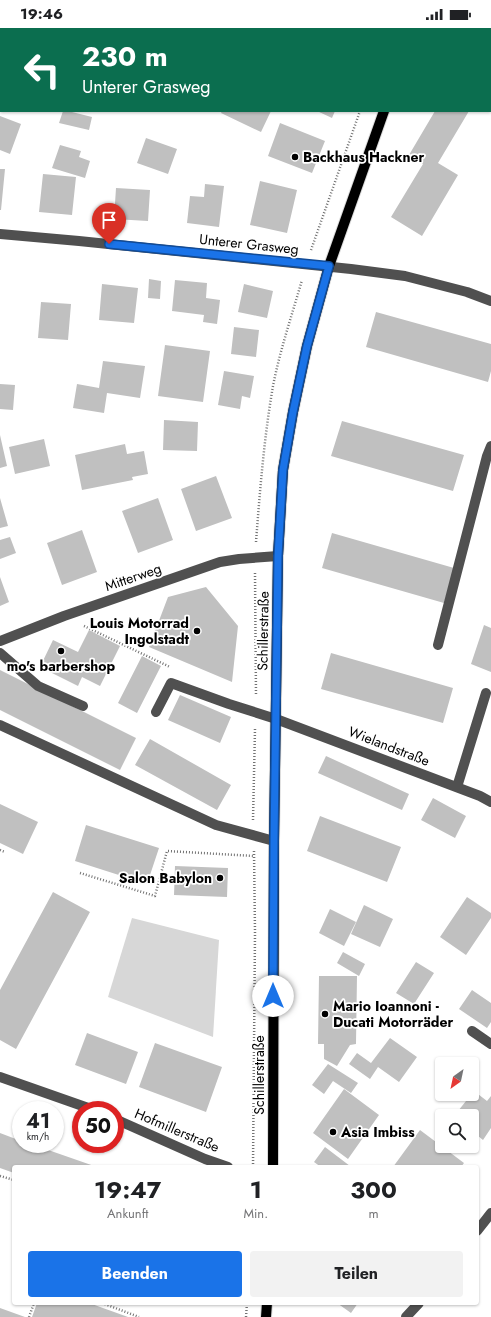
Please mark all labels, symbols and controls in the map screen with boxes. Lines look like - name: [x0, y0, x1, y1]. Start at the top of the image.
- text: 19:46: [20, 3, 63, 25]
- text: 230 m: [82, 36, 168, 77]
- icon: left: [16, 44, 68, 96]
- text: Unterer Grasweg: [82, 74, 211, 100]
- place label: Backhaus Hackner: [303, 147, 425, 167]
- marker: Backhaus Hackner: [290, 152, 300, 162]
- pin: [92, 203, 126, 244]
- icon: arrive: [98, 209, 120, 231]
- street label: Unterer Grasweg: [198, 229, 300, 259]
- street label: Mitterweg: [102, 558, 164, 596]
- street label: Schillerstraße: [252, 591, 274, 671]
- place label: Louis Motorrad Ingolstadt: [90, 613, 190, 649]
- marker: Louis Motorrad Ingolstadt: [192, 626, 202, 636]
- marker: mo's barbershop: [56, 646, 66, 656]
- place label: mo's barbershop: [7, 656, 116, 676]
- street label: Wielandstraße: [345, 721, 433, 771]
- place label: Salon Babylon: [119, 868, 212, 888]
- marker: Salon Babylon: [215, 873, 225, 883]
- position arrow: [252, 975, 294, 1017]
- place label: Mario Ioannoni - Ducati Motorräder: [333, 996, 454, 1032]
- marker: Mario Ioannoni - Ducati Motorräder: [320, 1009, 330, 1019]
- street label: Schillerstraße: [249, 1035, 269, 1115]
- north arrow: [435, 1057, 479, 1101]
- map controls: [435, 1057, 479, 1153]
- speed limit sign: 50: [72, 1101, 124, 1153]
- street label: Hofmillerstraße: [132, 1103, 222, 1157]
- text: 41: [26, 1107, 50, 1136]
- button: search: [435, 1109, 479, 1153]
- place label: Asia Imbiss: [340, 1122, 415, 1142]
- marker: Asia Imbiss: [328, 1127, 338, 1137]
- text: km/h: [27, 1129, 49, 1144]
- text: 19:47: [94, 1172, 161, 1207]
- text: 1: [250, 1172, 262, 1207]
- text: 300: [350, 1172, 397, 1207]
- text: Ankunft: [107, 1204, 148, 1223]
- text: Min.: [243, 1204, 268, 1223]
- text: m: [368, 1204, 379, 1223]
- button: Beenden: [28, 1251, 242, 1297]
- button: Teilen: [250, 1251, 463, 1297]

